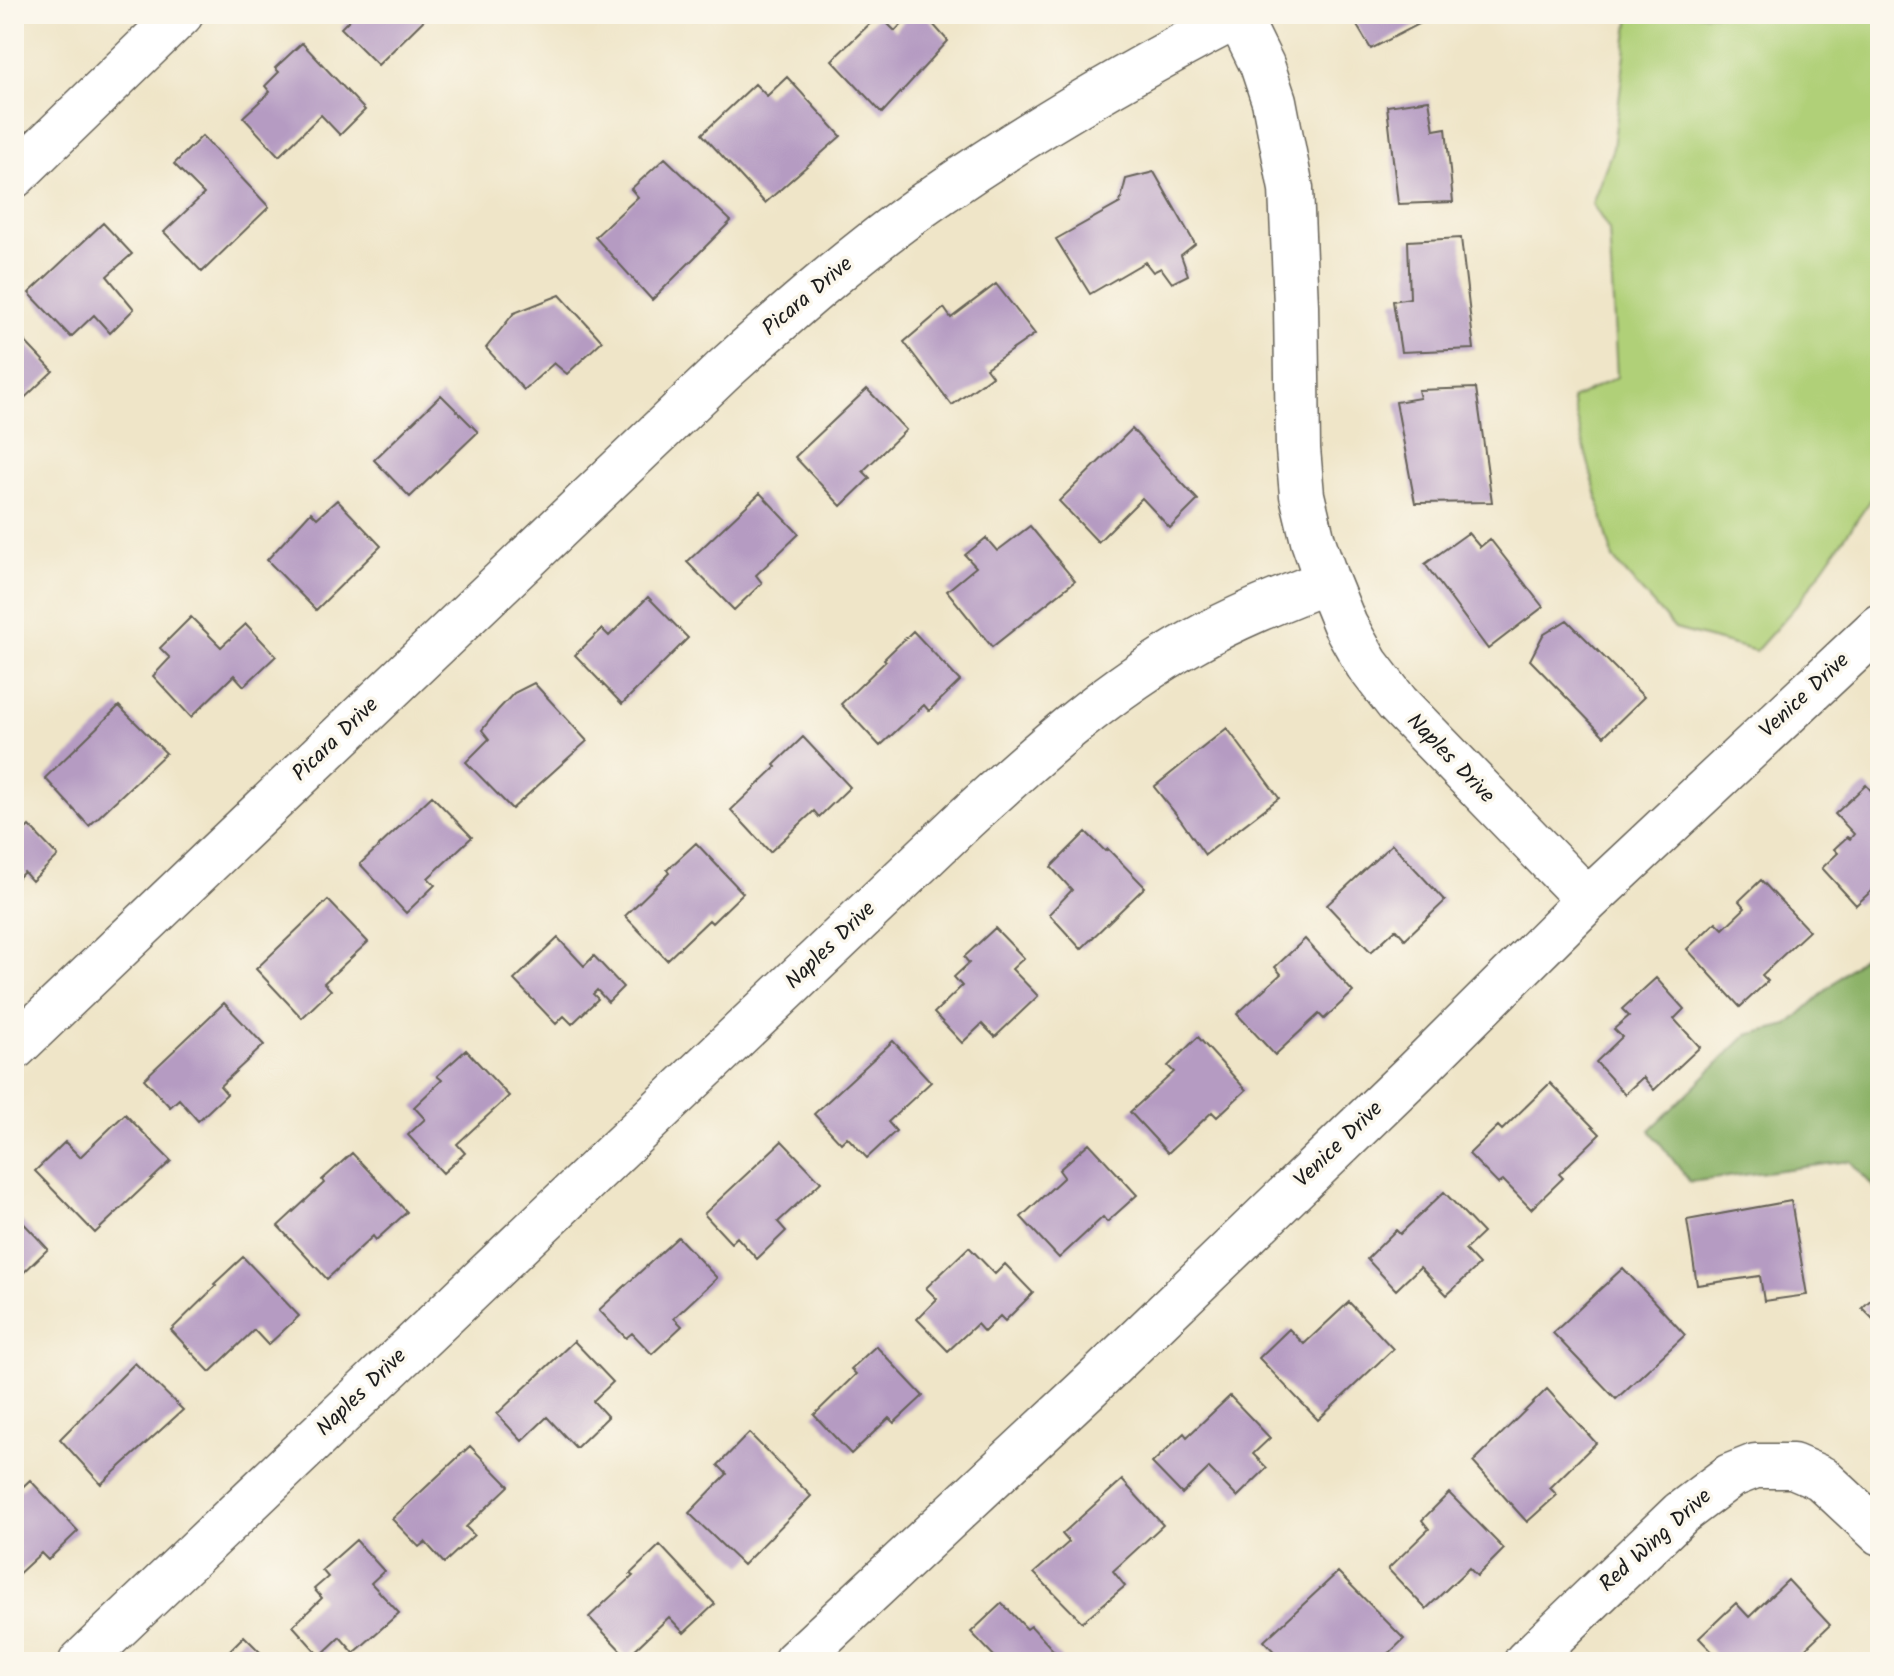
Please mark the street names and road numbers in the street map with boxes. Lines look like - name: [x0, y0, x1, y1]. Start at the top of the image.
- street label: Picara Drive: [755, 248, 861, 346]
- street label: Venice Drive: [1752, 645, 1858, 747]
- street label: Picara Drive: [284, 689, 388, 791]
- street label: Naples Drive: [1397, 705, 1503, 813]
- street label: Naples Drive: [777, 893, 885, 999]
- street label: Venice Drive: [1286, 1093, 1392, 1197]
- street label: Naples Drive: [308, 1340, 416, 1446]
- street label: Red Wing Drive: [1592, 1480, 1720, 1601]

